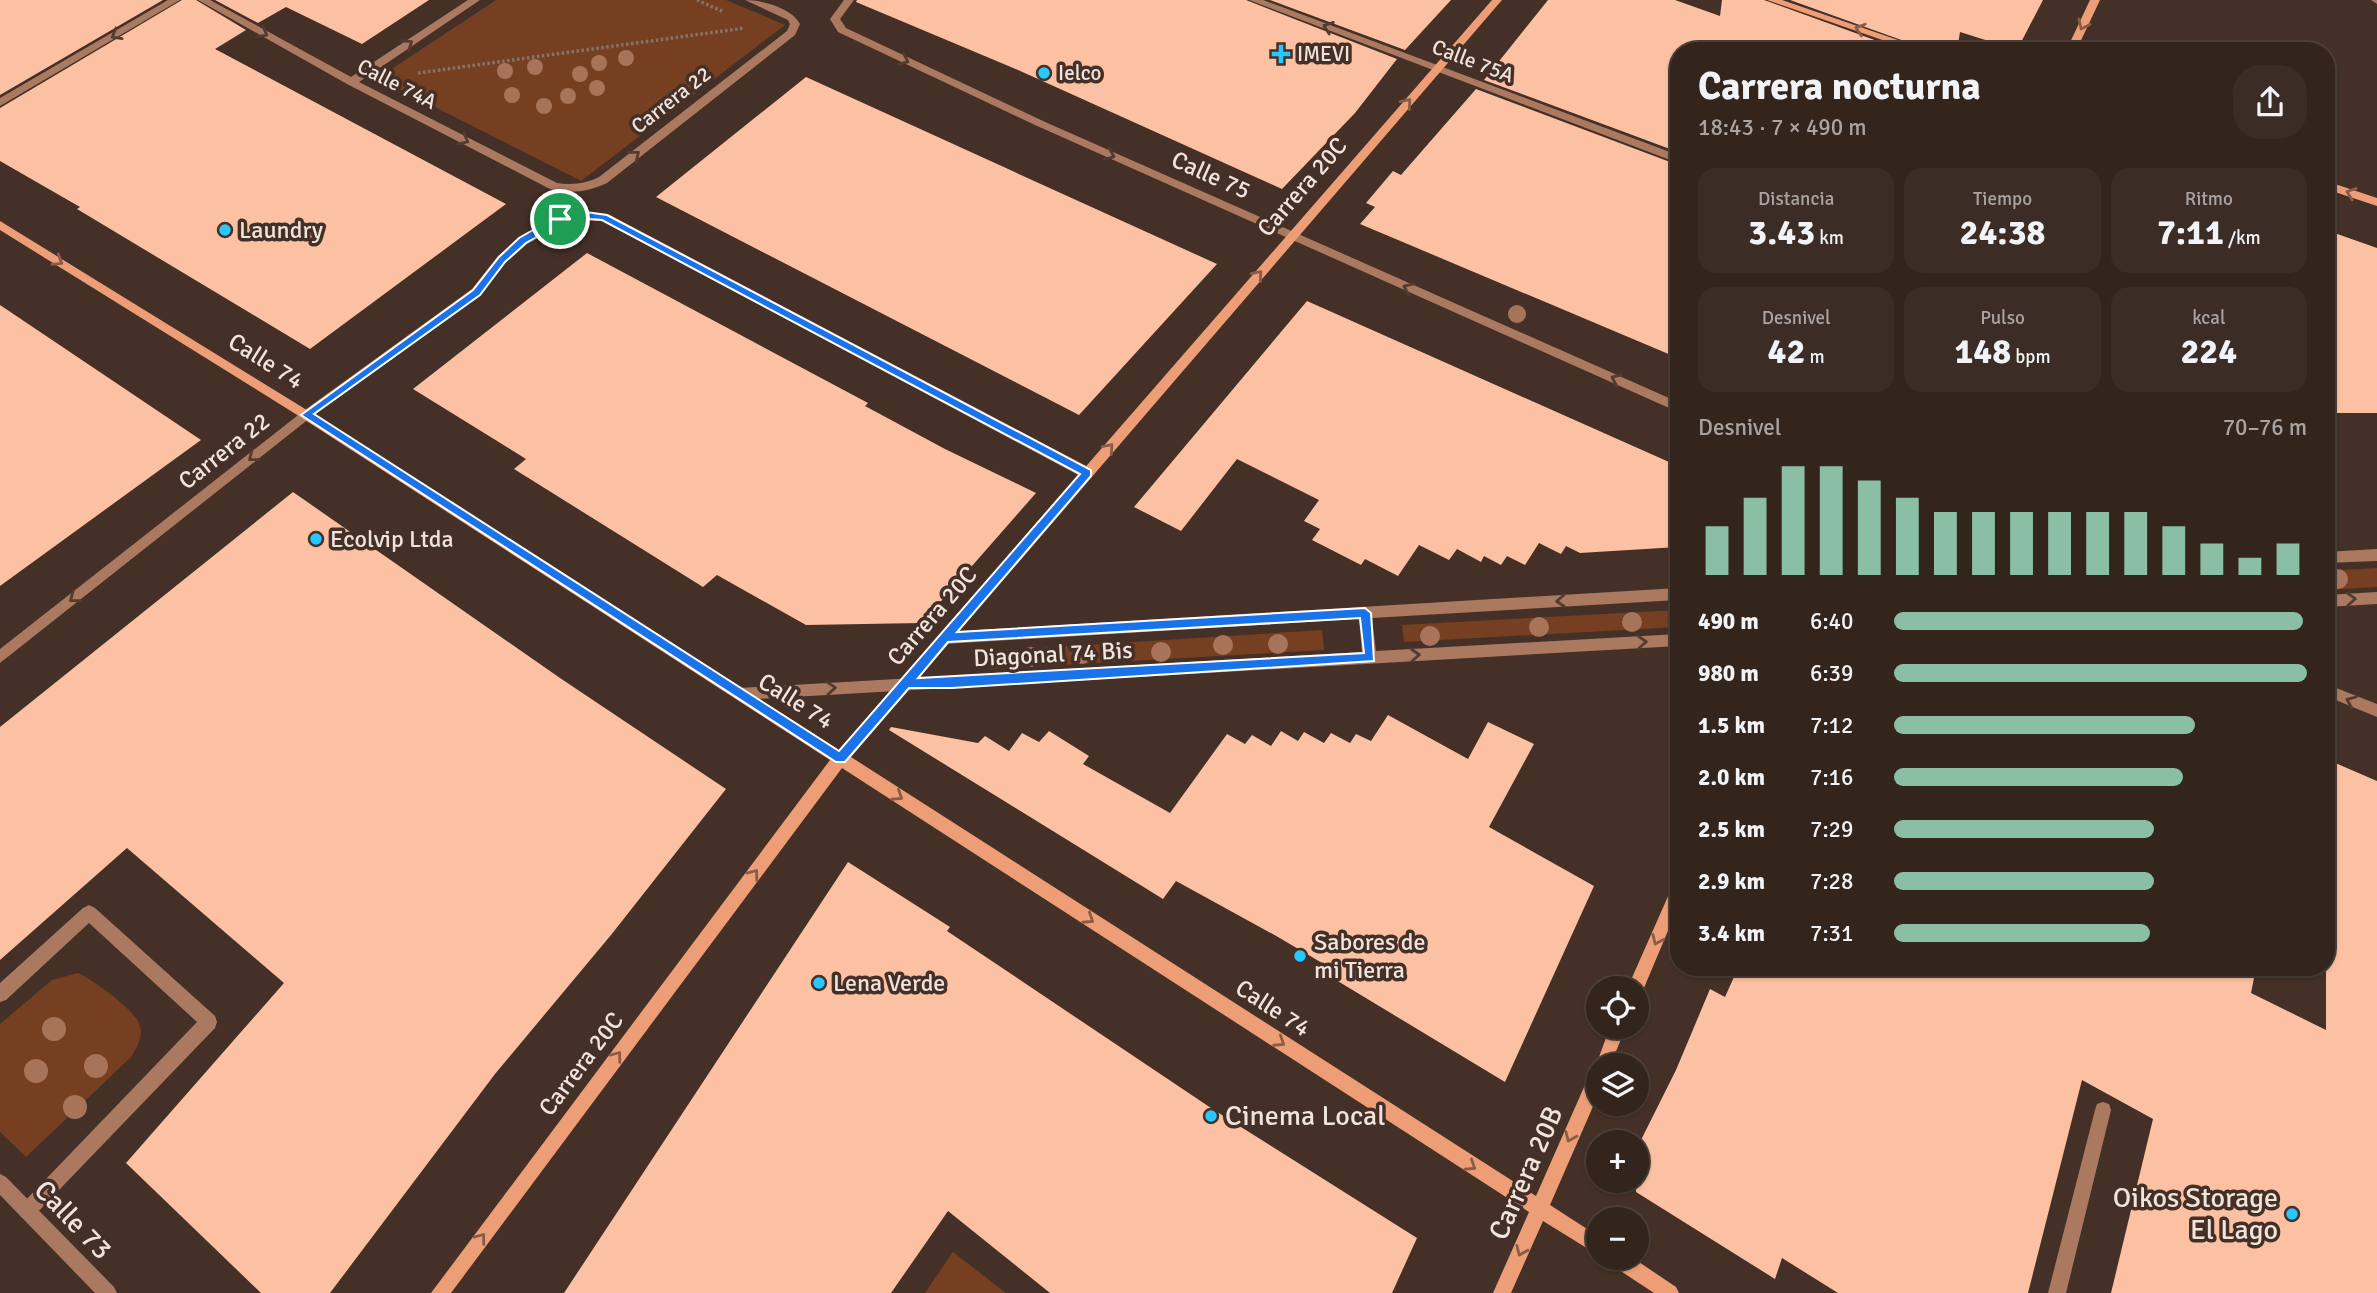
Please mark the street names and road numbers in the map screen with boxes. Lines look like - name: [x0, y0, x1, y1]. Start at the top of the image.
- street label: Calle 75A: [1428, 34, 1518, 89]
- street label: Calle 74A: [353, 53, 441, 115]
- street label: Carrera 22: [626, 61, 716, 139]
- street label: Carrera 20C: [1251, 131, 1353, 243]
- street label: Calle 75: [1167, 144, 1255, 206]
- street label: Calle 74: [223, 326, 309, 396]
- street label: Carrera 22: [172, 406, 276, 496]
- street label: Carrera 20C: [881, 560, 983, 672]
- street label: Diagonal 74 Bis: [973, 635, 1133, 673]
- street label: Calle 74: [753, 666, 839, 736]
- street label: Calle 74: [1230, 973, 1316, 1043]
- street label: Carrera 20C: [532, 1006, 630, 1122]
- street label: Carrera 20B: [1481, 1101, 1571, 1245]
- street label: Calle 73: [27, 1173, 119, 1267]

